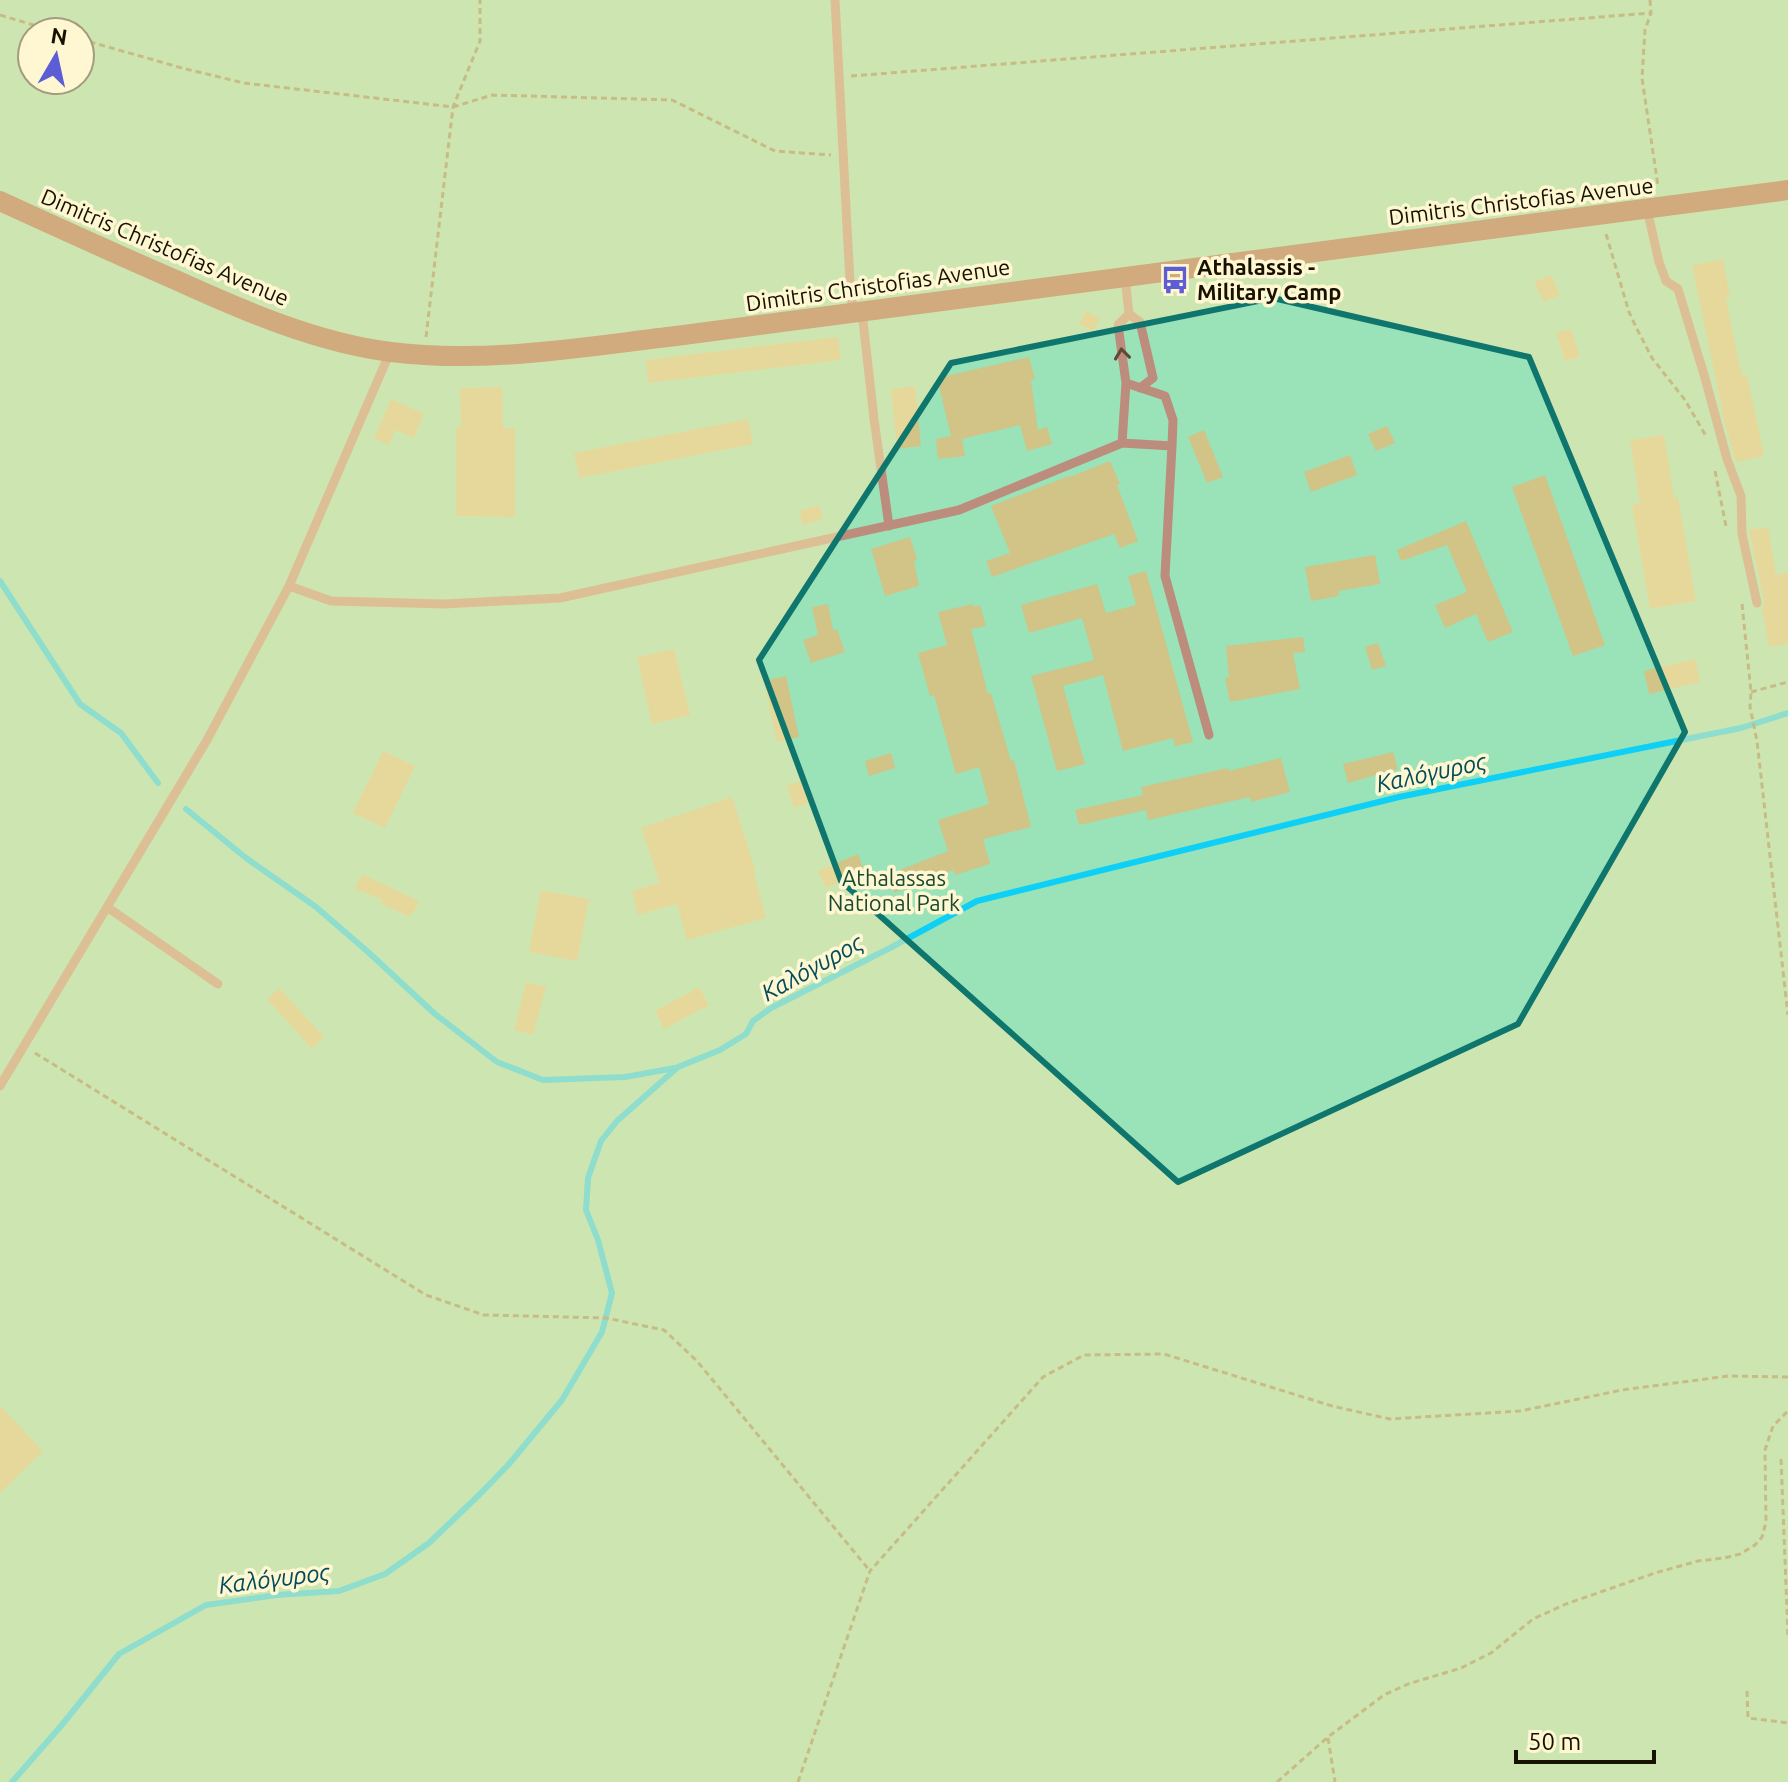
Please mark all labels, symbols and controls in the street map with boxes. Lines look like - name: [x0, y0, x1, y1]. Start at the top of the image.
- north arrow: [16, 16, 96, 96]
- text: N: [49, 22, 69, 49]
- street label: Dimitris Christofias Avenue: [1387, 172, 1655, 229]
- street label: Dimitris Christofias Avenue: [38, 183, 293, 310]
- street label: Dimitris Christofias Avenue: [744, 254, 1012, 315]
- place label: Athalassis - Military Camp: [1197, 254, 1341, 304]
- bus stop icon: Athalassis - Military Camp: [1160, 265, 1190, 295]
- one-way arrow: [1114, 347, 1131, 360]
- water label: Καλόγυρος: [1374, 748, 1489, 797]
- park label: Athalassas National Park: [828, 865, 960, 915]
- water label: Καλόγυρος: [756, 928, 868, 1006]
- water label: Καλόγυρος: [217, 1558, 332, 1599]
- scale bar: [1516, 1714, 1654, 1764]
- text: 50 m: [1528, 1728, 1581, 1755]

